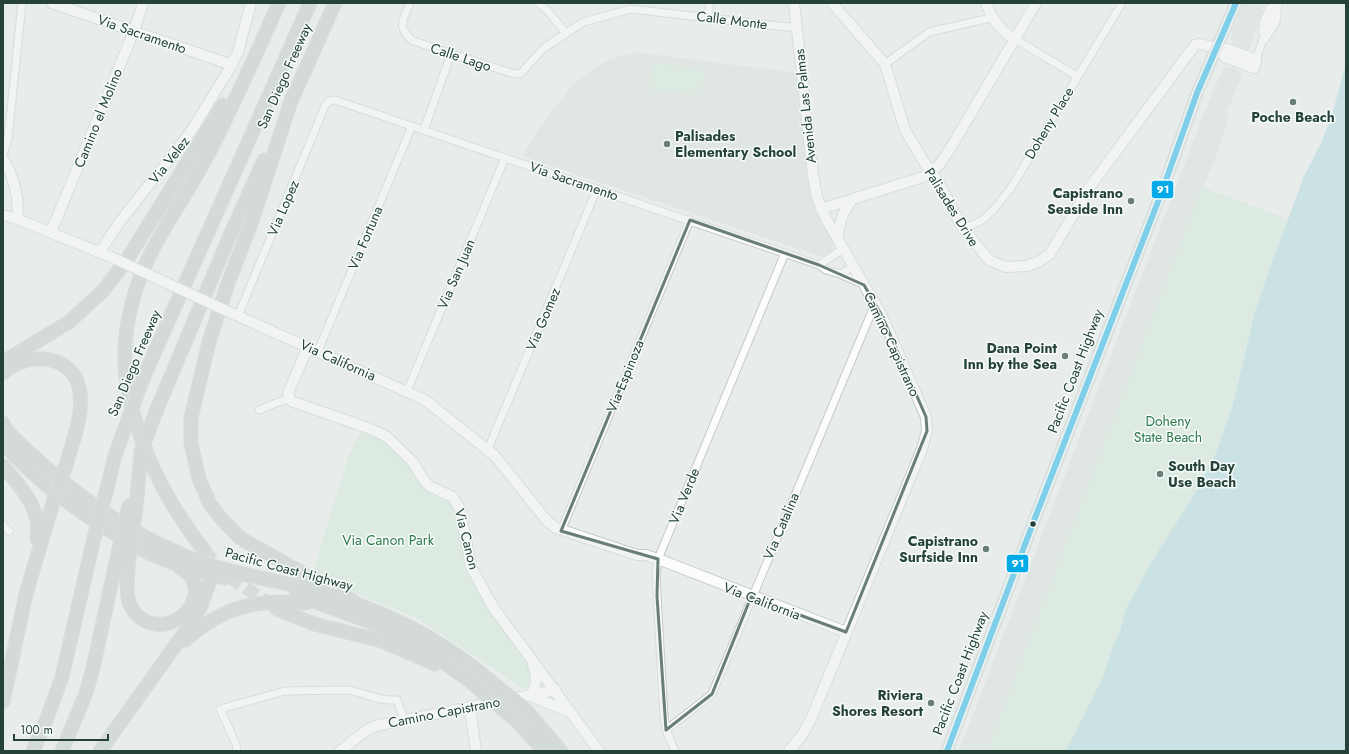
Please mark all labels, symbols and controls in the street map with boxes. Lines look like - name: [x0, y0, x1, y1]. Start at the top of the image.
- street label: Calle Monte: [696, 6, 768, 34]
- street label: Via Sacramento: [95, 9, 190, 59]
- street label: San Diego Freeway: [252, 19, 317, 132]
- street label: Calle Lago: [428, 38, 494, 76]
- street label: Avenida Las Palmas: [789, 47, 821, 164]
- street label: Camino el Molino: [69, 65, 127, 171]
- street label: Doheny Place: [1020, 83, 1078, 163]
- marker: Poche Beach: [1288, 97, 1298, 107]
- place label: Poche Beach: [1251, 107, 1335, 127]
- place label: Palisades Elementary School: [675, 126, 796, 162]
- street label: Via Velez: [144, 131, 194, 188]
- marker: Palisades Elementary School: [662, 139, 672, 149]
- street label: Via Sacramento: [527, 156, 622, 206]
- street label: Palisades Drive: [920, 164, 984, 250]
- street label: Via Lopez: [262, 176, 304, 239]
- line badge: 91: [1151, 180, 1174, 199]
- text: 91: [1157, 181, 1169, 197]
- place label: Capistrano Seaside Inn: [1047, 183, 1123, 219]
- marker: Capistrano Seaside Inn: [1126, 196, 1136, 206]
- street label: Via Fortuna: [343, 203, 387, 273]
- street label: Via San Juan: [432, 236, 480, 312]
- street label: Via Gomez: [521, 284, 565, 354]
- street label: Camino Capistrano: [859, 288, 925, 400]
- street label: Pacific Coast Highway: [1042, 305, 1108, 436]
- street label: San Diego Freeway: [103, 306, 166, 419]
- street label: Via California: [297, 334, 379, 386]
- street label: Via Espinoza: [601, 337, 649, 415]
- place label: Dana Point Inn by the Sea: [963, 338, 1058, 374]
- marker: Dana Point Inn by the Sea: [1060, 351, 1070, 361]
- park label: Doheny State Beach: [1134, 411, 1202, 447]
- place label: South Day Use Beach: [1168, 456, 1236, 492]
- street label: Via Verde: [664, 465, 704, 527]
- marker: South Day Use Beach: [1155, 469, 1165, 479]
- street label: Via Catalina: [758, 489, 804, 563]
- street label: Via Canon: [450, 506, 484, 572]
- unlabelled marker: [1028, 519, 1038, 529]
- park label: Via Canon Park: [342, 530, 435, 550]
- place label: Capistrano Surfside Inn: [899, 531, 978, 567]
- street label: Pacific Coast Highway: [223, 542, 356, 596]
- marker: Capistrano Surfside Inn: [981, 544, 991, 554]
- line badge: 91: [1006, 554, 1029, 573]
- text: 91: [1012, 555, 1024, 571]
- street label: Via California: [721, 577, 803, 625]
- street label: Pacific Coast Highway: [927, 607, 993, 738]
- place label: Riviera Shores Resort: [832, 685, 924, 721]
- street label: Camino Capistrano: [386, 691, 502, 733]
- marker: Riviera Shores Resort: [926, 698, 936, 708]
- scale bar: [14, 716, 108, 742]
- text: 100 m: [20, 721, 53, 739]

